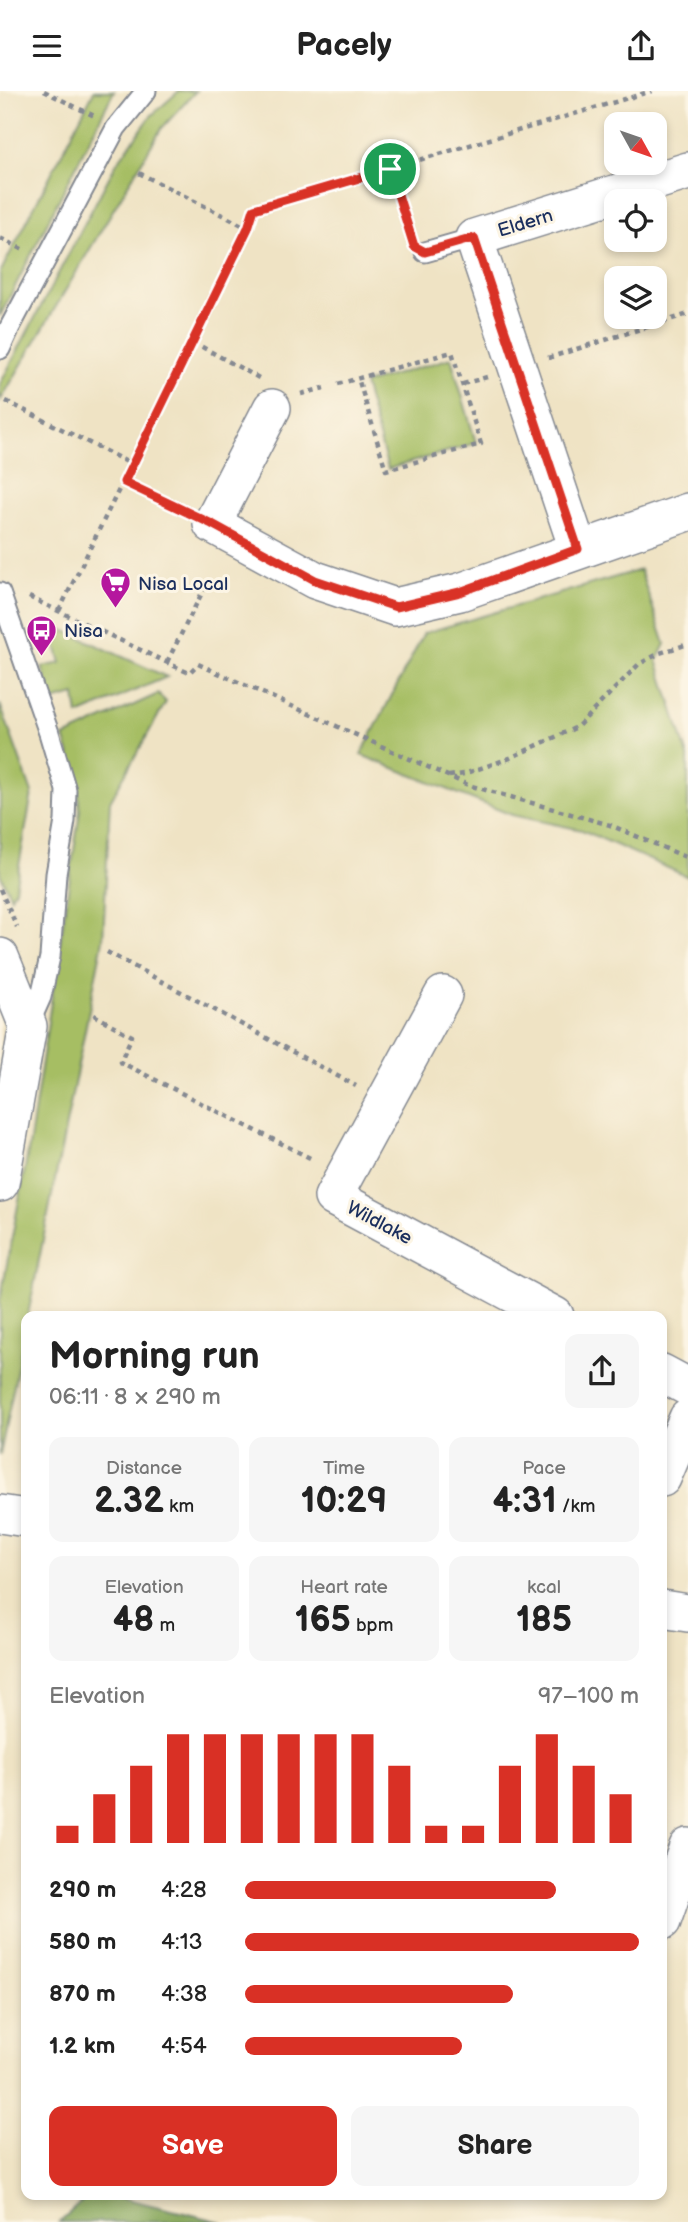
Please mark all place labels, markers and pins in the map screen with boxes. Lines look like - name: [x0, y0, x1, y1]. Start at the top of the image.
- pin: [360, 139, 420, 199]
- supermarket icon: Nisa Local: [98, 566, 132, 610]
- place label: Nisa Local: [138, 573, 228, 596]
- bus stop icon: Nisa: [24, 613, 58, 657]
- place label: Nisa: [64, 620, 103, 643]

